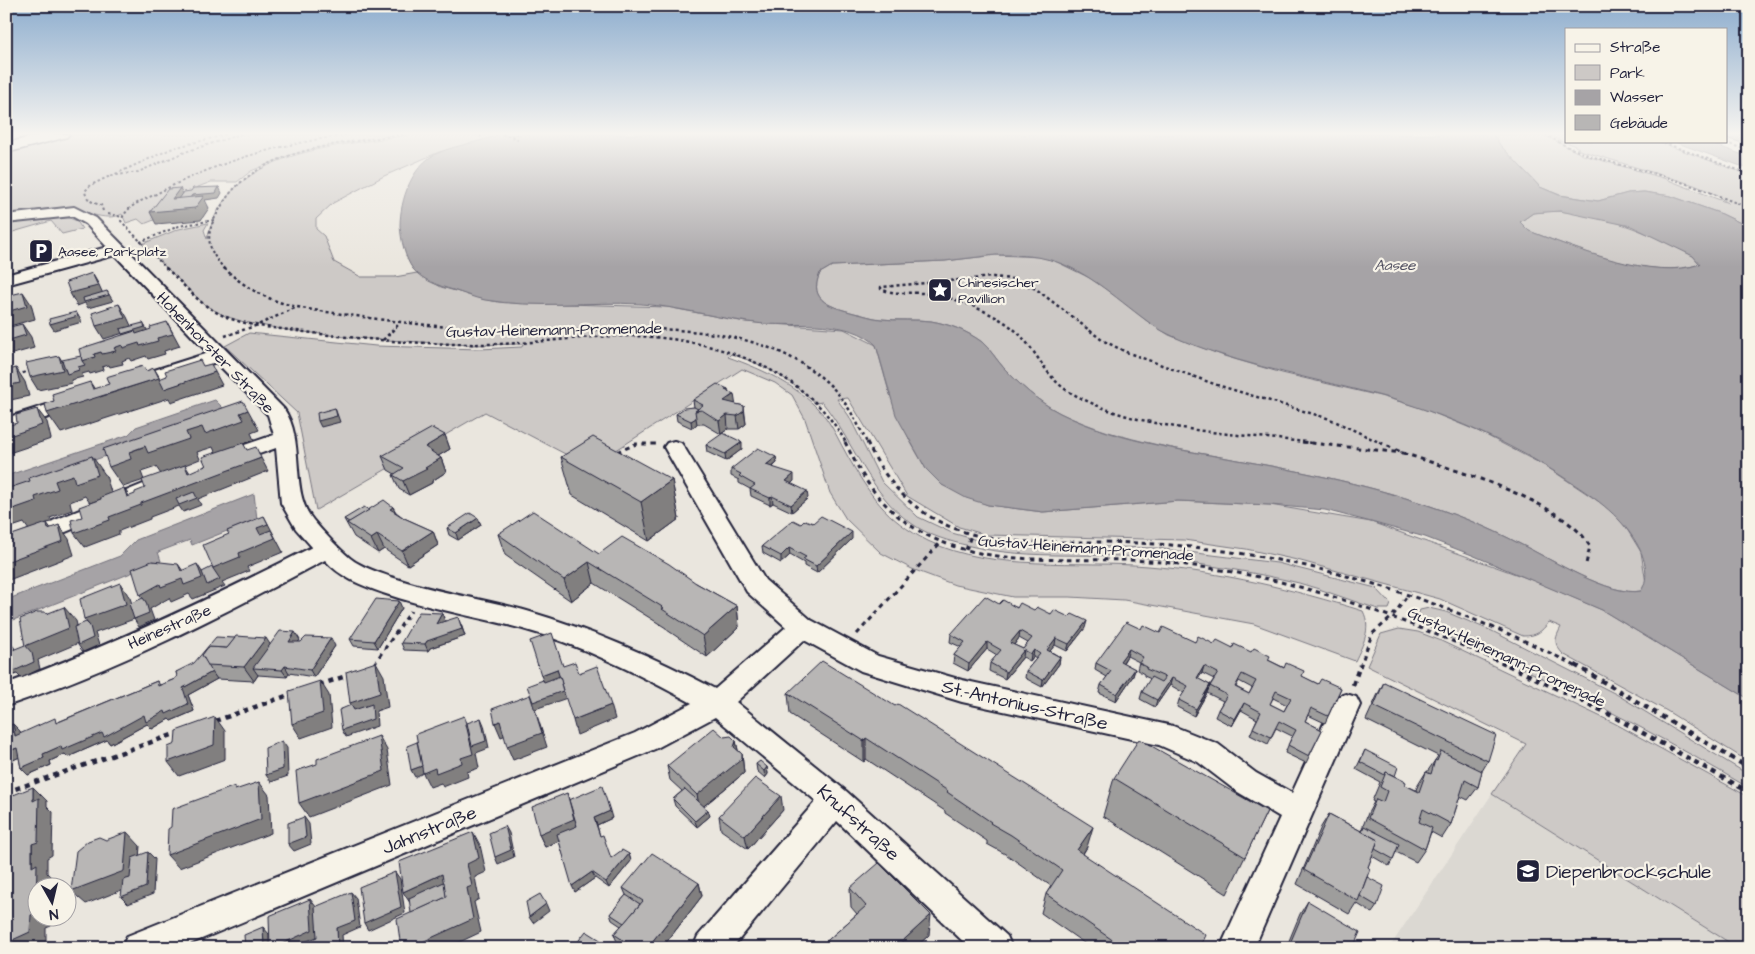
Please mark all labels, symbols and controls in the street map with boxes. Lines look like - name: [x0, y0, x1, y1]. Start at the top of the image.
- legend: [1565, 28, 1728, 142]
- text: Straße: [1610, 37, 1660, 58]
- text: Park: [1610, 63, 1645, 84]
- text: Wasser: [1610, 87, 1663, 108]
- text: Gebäude: [1610, 113, 1668, 134]
- parking icon: Aasee, Parkplatz: [28, 238, 54, 264]
- place label: Aasee, Parkplatz: [58, 242, 167, 262]
- water label: Aasee: [1374, 255, 1416, 276]
- place label: Chinesischer Pavillion: [958, 273, 1039, 309]
- place icon: Chinesischer Pavillion: [927, 277, 953, 303]
- street label: Hohenhorster Straße: [151, 287, 279, 419]
- street label: Gustav-Heinemann-Promenade: [446, 317, 663, 343]
- street label: Gustav-Heinemann-Promenade: [977, 529, 1195, 567]
- street label: Heinestraße: [124, 599, 215, 655]
- street label: Gustav-Heinemann-Promenade: [1404, 601, 1610, 713]
- street label: St.-Antonius-Straße: [939, 673, 1110, 738]
- street label: Knufstraße: [811, 779, 905, 868]
- street label: Jahnstraße: [378, 799, 481, 862]
- school or university icon: Diepenbrockschule: [1515, 858, 1541, 884]
- place label: Diepenbrockschule: [1546, 859, 1711, 886]
- north arrow: [28, 876, 78, 926]
- text: N: [48, 903, 59, 924]

